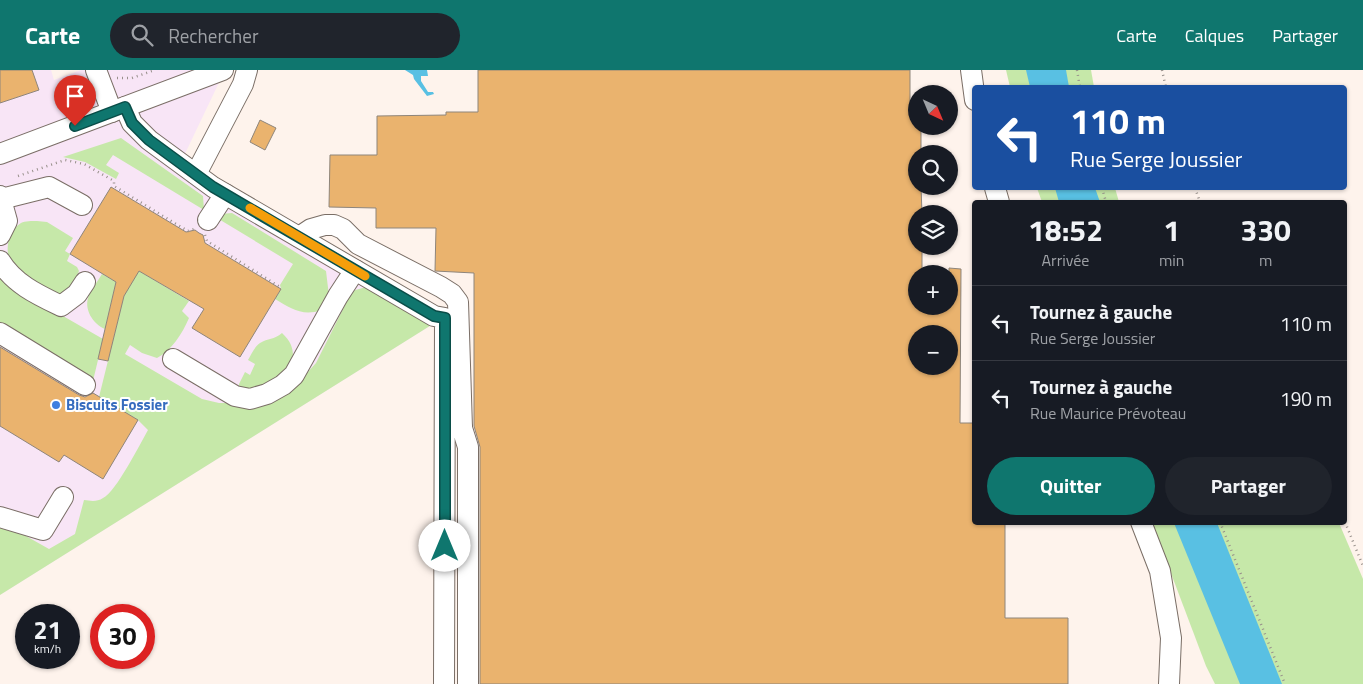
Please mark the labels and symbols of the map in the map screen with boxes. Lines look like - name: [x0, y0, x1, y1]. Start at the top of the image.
- pin: [54, 75, 96, 126]
- north arrow: [908, 85, 958, 135]
- place label: Biscuits Fossier: [66, 393, 168, 416]
- marker: Biscuits Fossier: [50, 399, 62, 411]
- position arrow: [418, 519, 470, 571]
- speed limit sign: 30: [90, 604, 155, 669]

